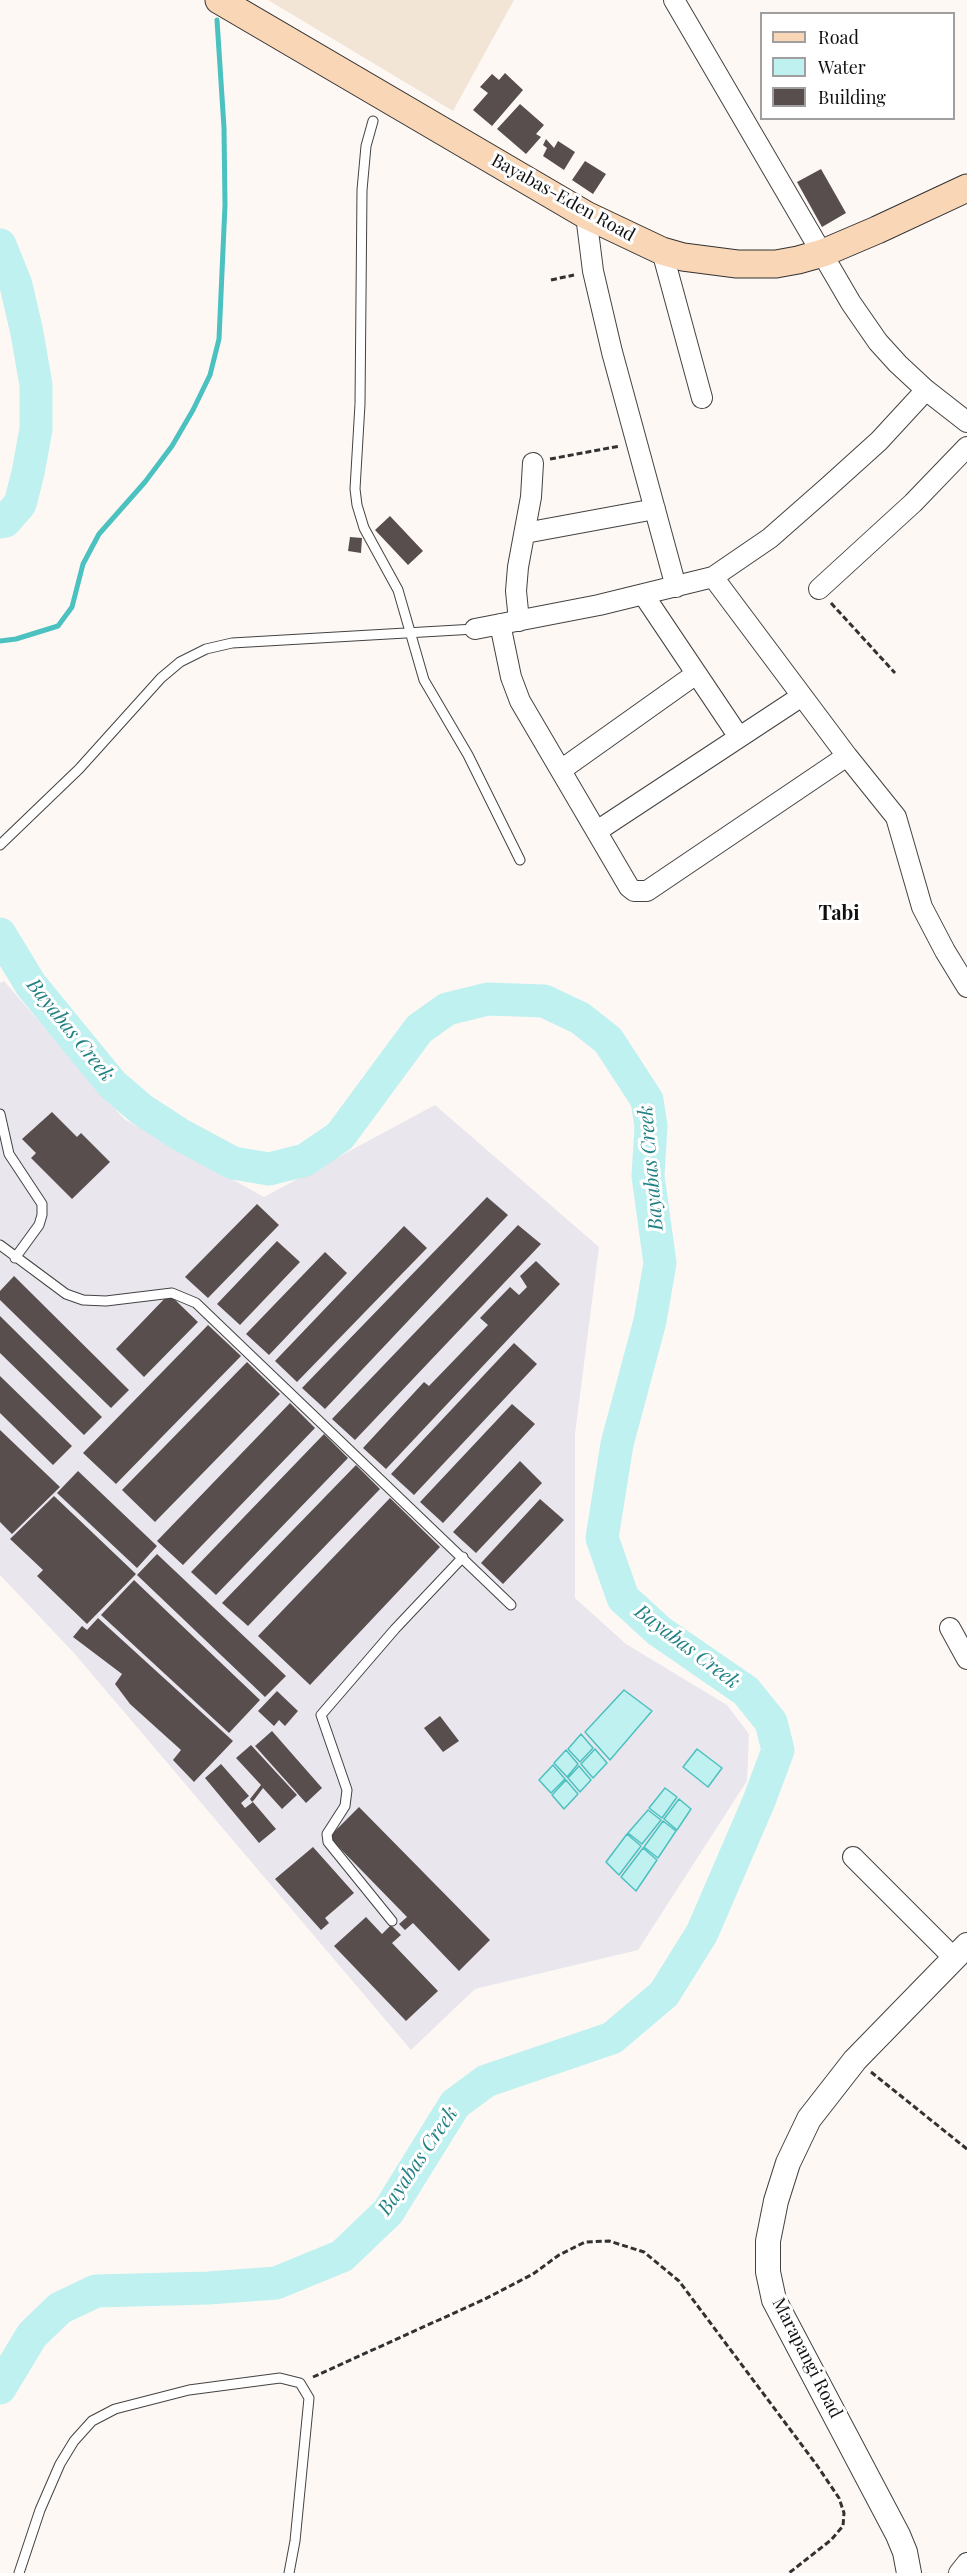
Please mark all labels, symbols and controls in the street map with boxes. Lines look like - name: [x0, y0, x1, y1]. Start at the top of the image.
- legend: [760, 12, 955, 120]
- text: Road: [818, 25, 859, 49]
- text: Water: [818, 55, 866, 79]
- text: Building: [818, 85, 886, 109]
- street label: Bayabas-Eden Road: [487, 150, 639, 246]
- district label: Tabi: [818, 902, 860, 926]
- water label: Bayabas Creek: [21, 974, 119, 1086]
- water label: Bayabas Creek: [634, 1105, 668, 1231]
- water label: Bayabas Creek: [630, 1600, 744, 1694]
- water label: Bayabas Creek: [373, 2102, 463, 2220]
- street label: Marapangi Road: [767, 2294, 847, 2422]

